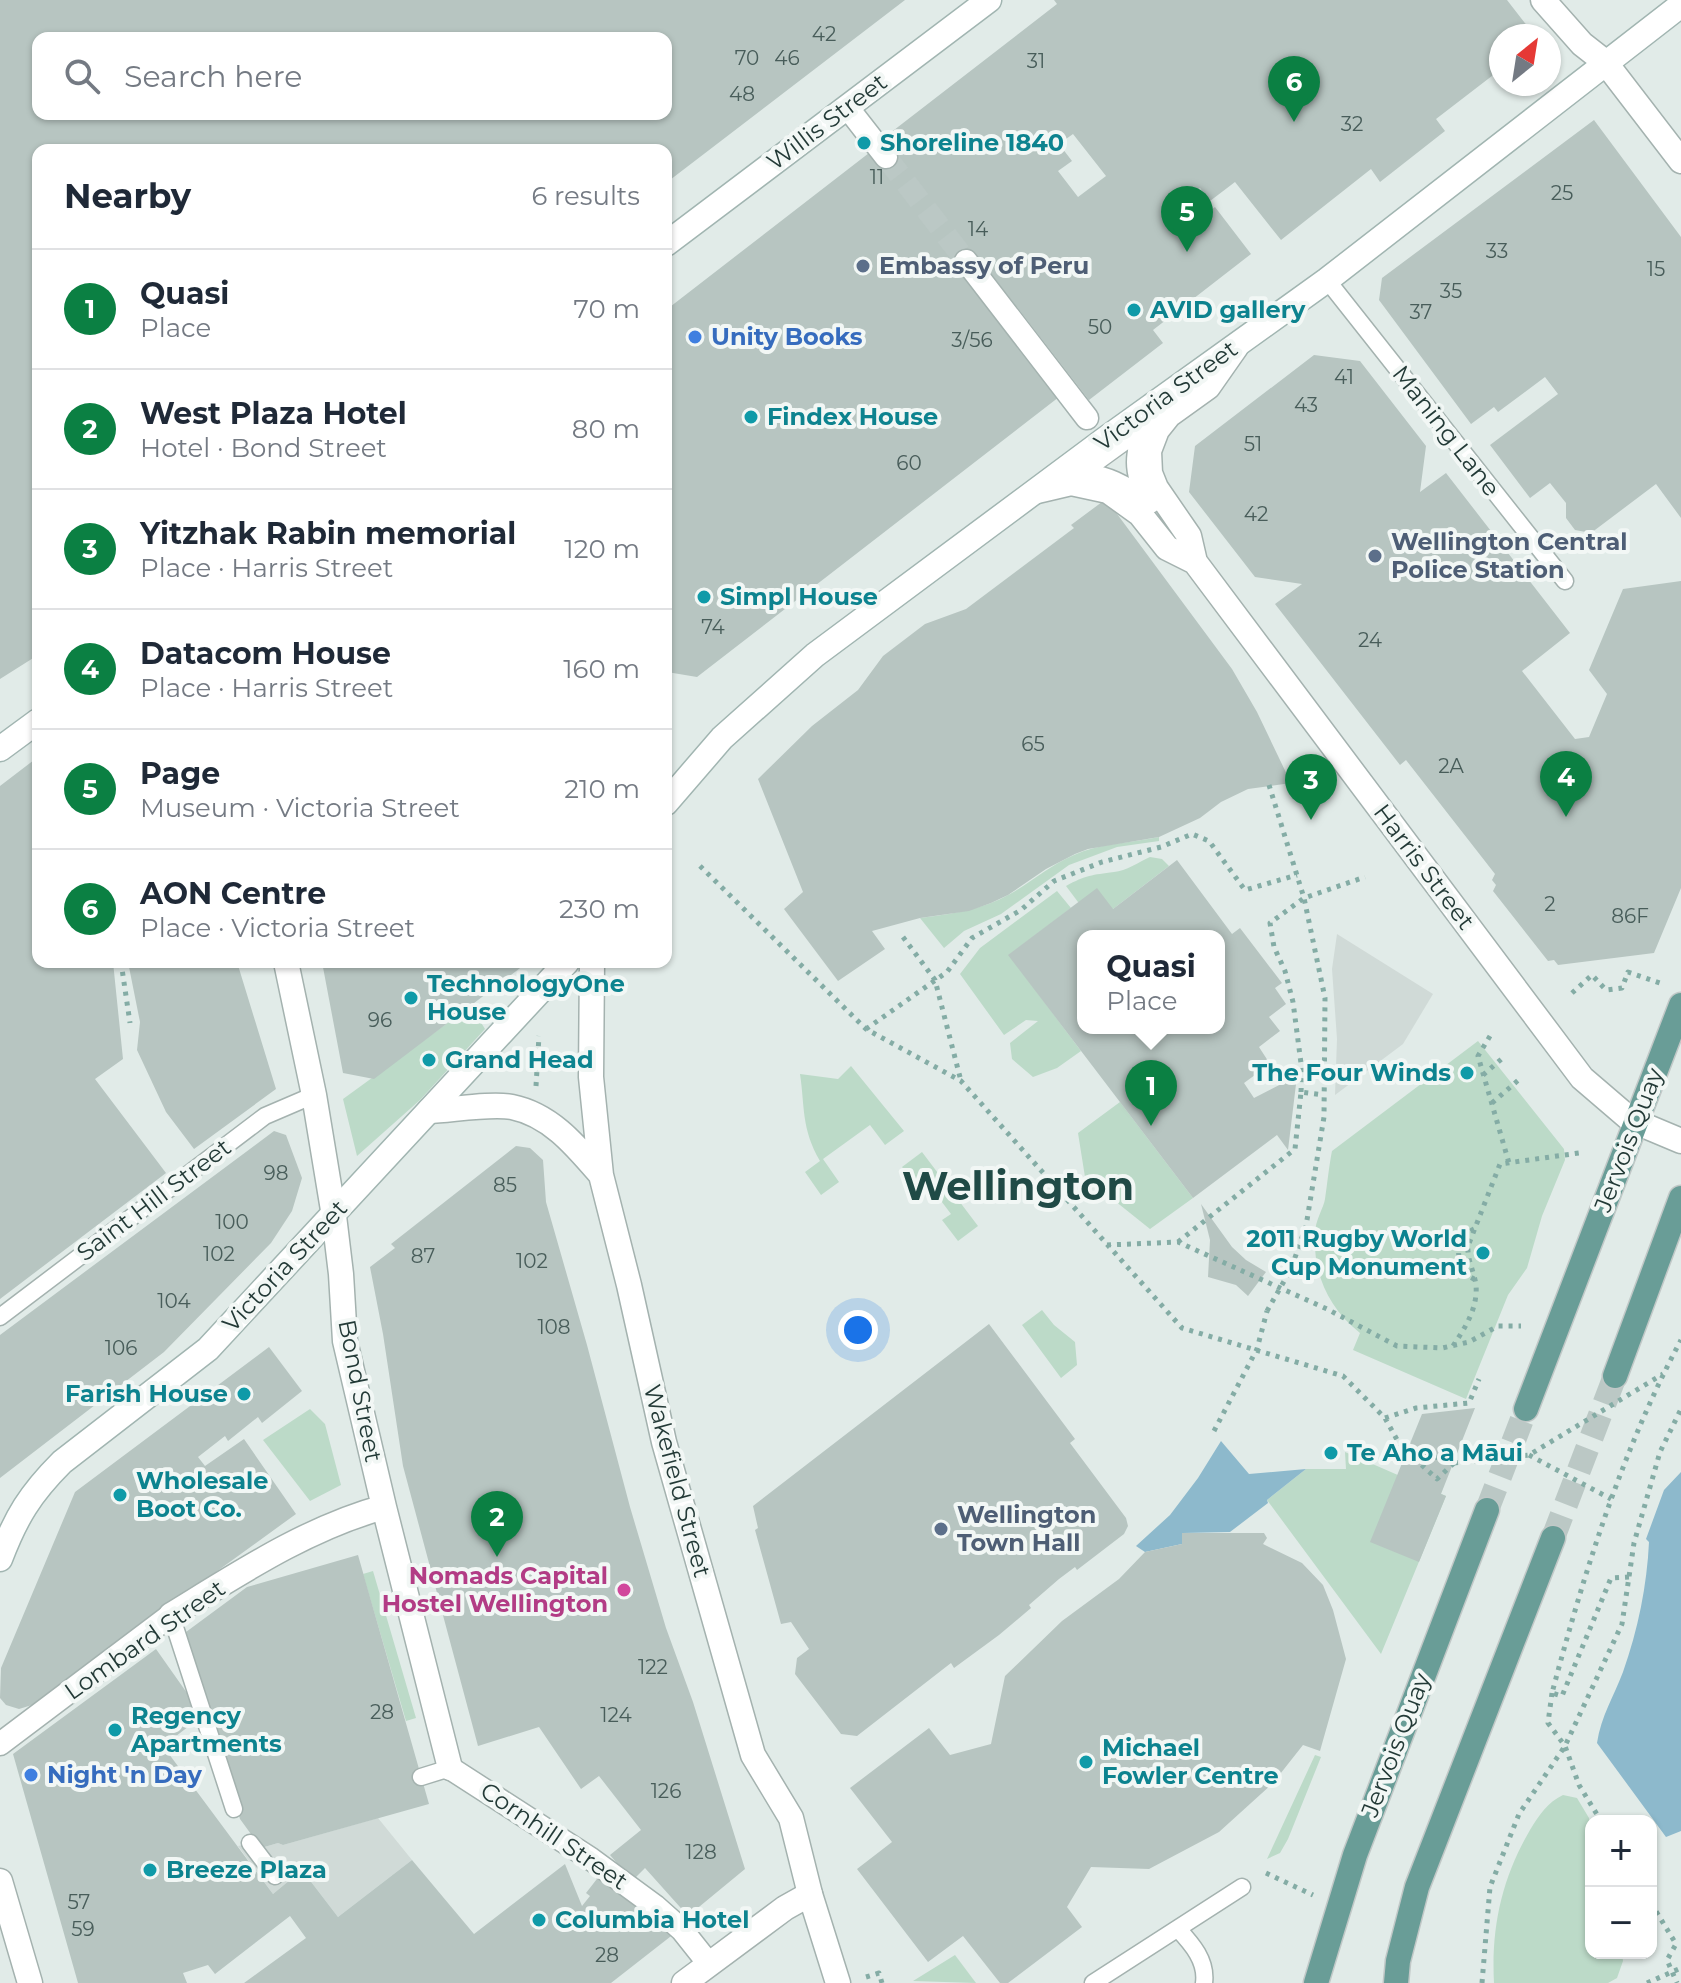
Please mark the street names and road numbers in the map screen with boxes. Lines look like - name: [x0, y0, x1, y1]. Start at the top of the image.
- street label: Willis Street: [761, 67, 893, 176]
- street label: Victoria Street: [1089, 334, 1243, 457]
- street label: Maning Lane: [1386, 360, 1506, 502]
- street label: Harris Street: [1368, 798, 1481, 935]
- street label: Jervois Quay: [1587, 1064, 1669, 1217]
- street label: Saint Hill Street: [71, 1132, 237, 1267]
- street label: Victoria Street: [216, 1194, 353, 1338]
- street label: Bond Street: [332, 1317, 389, 1465]
- street label: Wakefield Street: [638, 1381, 717, 1581]
- street label: Lombard Street: [59, 1573, 231, 1706]
- street label: Jervois Quay: [1354, 1669, 1436, 1822]
- street label: Cornhill Street: [475, 1776, 634, 1896]

